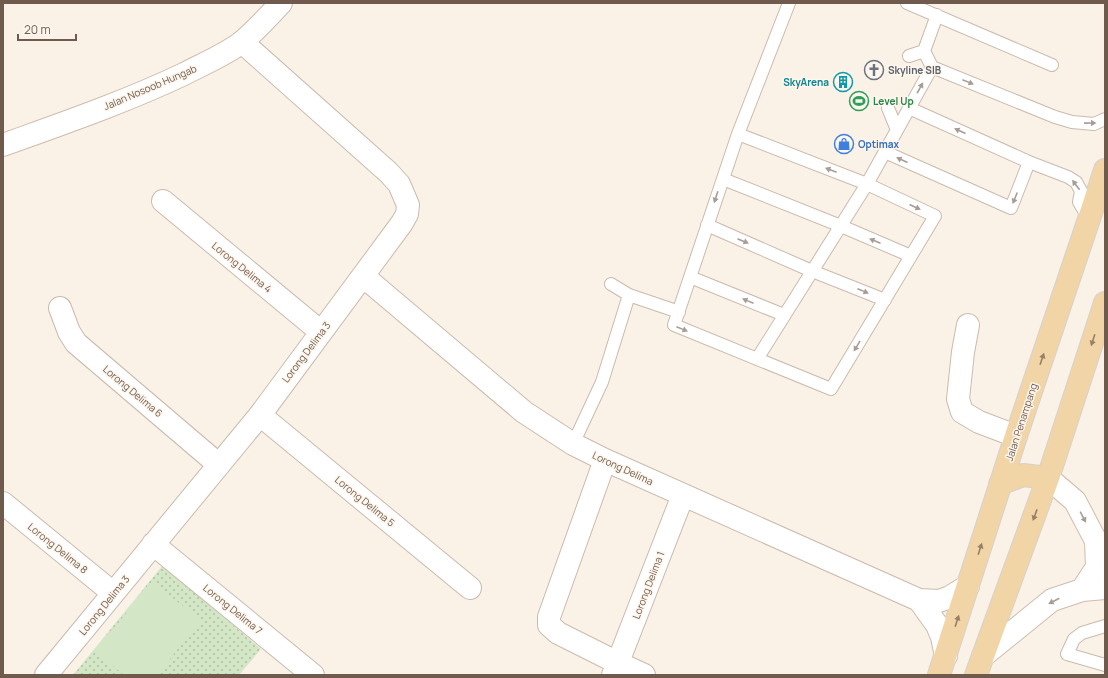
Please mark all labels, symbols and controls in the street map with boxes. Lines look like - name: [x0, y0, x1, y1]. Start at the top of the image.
- scale bar: [18, 16, 76, 42]
- text: 20 m: [24, 21, 51, 38]
- church icon: Skyline SIB: [863, 59, 885, 81]
- street label: Jalan Nosoob Hungab: [101, 61, 199, 113]
- place label: Skyline SIB: [888, 63, 942, 77]
- building icon: SkyArena: [832, 71, 854, 93]
- place label: SkyArena: [783, 75, 829, 89]
- one-way arrow: [962, 79, 974, 85]
- one-way arrow: [917, 82, 924, 94]
- sports icon: Level Up: [848, 90, 870, 112]
- place label: Level Up: [873, 94, 914, 108]
- one-way arrow: [1084, 120, 1097, 126]
- one-way arrow: [954, 128, 965, 134]
- shop icon: Optimax: [833, 133, 855, 155]
- place label: Optimax: [858, 137, 900, 151]
- one-way arrow: [897, 157, 908, 163]
- one-way arrow: [824, 167, 836, 173]
- one-way arrow: [1072, 180, 1081, 190]
- one-way arrow: [713, 191, 719, 203]
- one-way arrow: [1011, 192, 1017, 204]
- one-way arrow: [909, 204, 921, 210]
- street label: Lorong Delima 4: [209, 238, 275, 296]
- one-way arrow: [737, 238, 748, 244]
- one-way arrow: [870, 238, 881, 244]
- one-way arrow: [857, 289, 869, 295]
- one-way arrow: [742, 297, 754, 303]
- street label: Lorong Delima 3: [278, 319, 334, 385]
- one-way arrow: [676, 326, 688, 332]
- one-way arrow: [1090, 334, 1096, 346]
- one-way arrow: [854, 340, 861, 352]
- one-way arrow: [1039, 353, 1045, 365]
- street label: Lorong Delima 6: [100, 362, 166, 420]
- street label: Jalan Penampang: [1002, 381, 1040, 463]
- street label: Lorong Delima: [590, 448, 656, 488]
- street label: Lorong Delima 5: [332, 472, 398, 530]
- one-way arrow: [1031, 509, 1037, 521]
- one-way arrow: [1080, 511, 1087, 523]
- street label: Lorong Delima 8: [25, 519, 91, 577]
- one-way arrow: [977, 542, 983, 554]
- street label: Lorong Delima 1: [629, 549, 667, 621]
- street label: Lorong Delima 3: [76, 572, 132, 638]
- street label: Lorong Delima 7: [200, 581, 266, 637]
- one-way arrow: [1048, 597, 1060, 604]
- one-way arrow: [954, 615, 960, 627]

